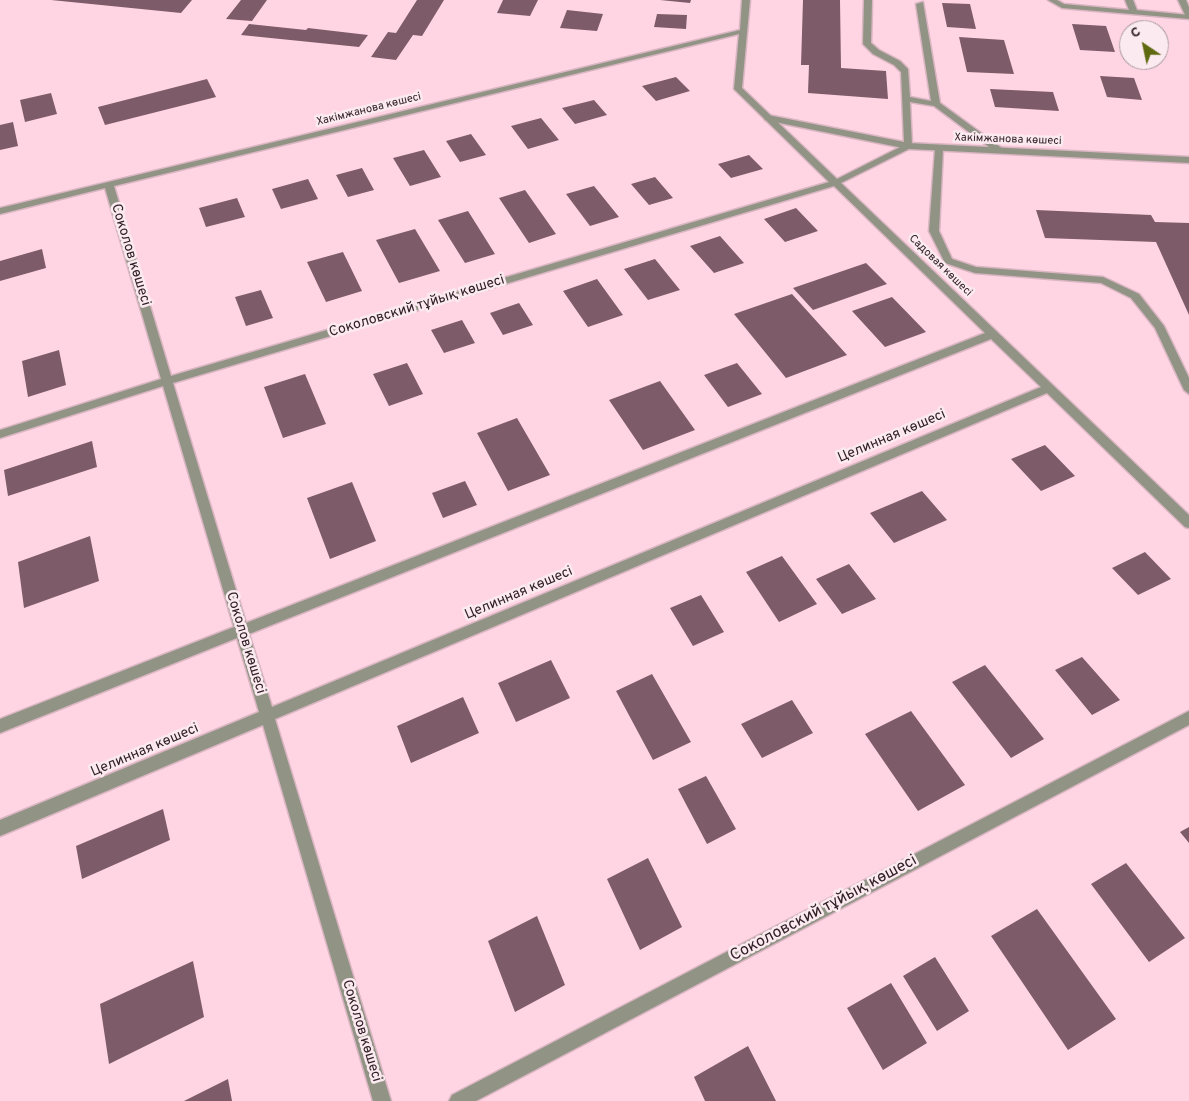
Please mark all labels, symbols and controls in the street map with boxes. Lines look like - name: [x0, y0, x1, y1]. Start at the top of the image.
- north arrow: [1119, 20, 1169, 70]
- text: С: [1127, 23, 1144, 43]
- street label: Хакімжанова көшесі: [315, 91, 423, 129]
- street label: Хакімжанова көшесі: [954, 132, 1062, 148]
- street label: Соколов көшесі: [106, 202, 154, 308]
- street label: Садовая көшесі: [906, 232, 974, 300]
- street label: Соколовский тұйық көшесі: [327, 272, 507, 342]
- street label: Целинная көшесі: [836, 407, 948, 467]
- street label: Целинная көшесі: [463, 564, 575, 624]
- street label: Соколов көшесі: [221, 590, 269, 696]
- street label: Целинная көшесі: [89, 721, 201, 781]
- street label: Соколовский тұйық көшесі: [727, 852, 921, 966]
- street label: Соколов көшесі: [337, 978, 385, 1084]

